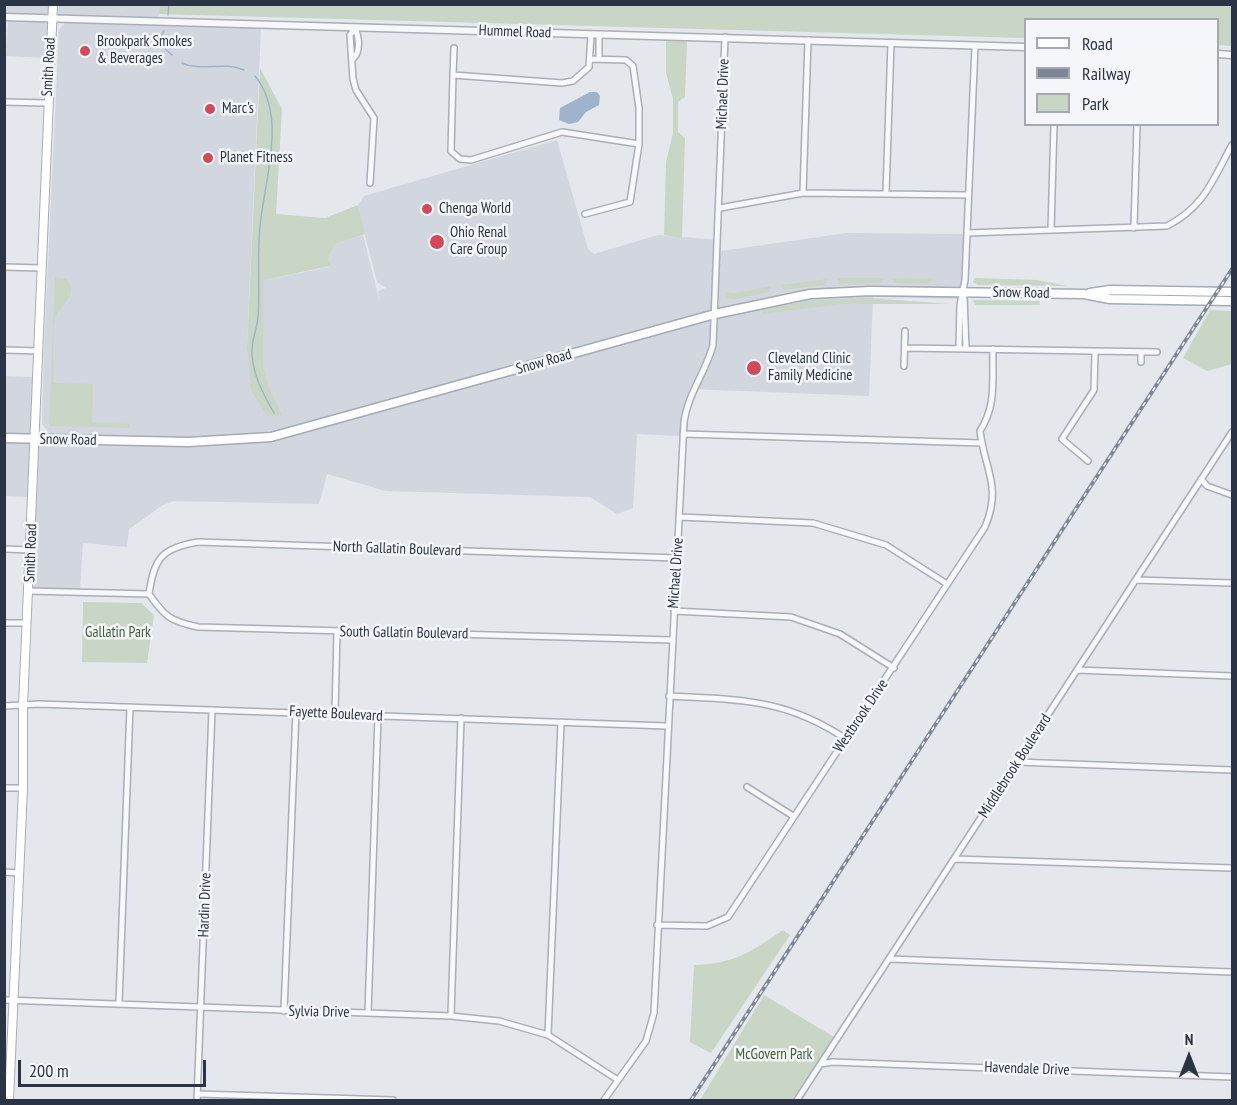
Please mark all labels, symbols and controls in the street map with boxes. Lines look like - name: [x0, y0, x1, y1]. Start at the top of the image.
- legend: [1024, 18, 1219, 126]
- street label: Hummel Road: [478, 22, 552, 42]
- text: Road: [1082, 32, 1113, 55]
- place label: Brookpark Smokes & Beverages: [97, 33, 192, 68]
- street label: Smith Road: [38, 37, 60, 97]
- marker: Brookpark Smokes & Beverages: [78, 44, 92, 58]
- street label: Michael Drive: [713, 58, 733, 130]
- text: Railway: [1082, 62, 1131, 85]
- text: Park: [1082, 92, 1109, 115]
- place label: Marc's: [222, 100, 254, 118]
- marker: Marc's: [203, 102, 217, 116]
- place label: Planet Fitness: [220, 149, 293, 167]
- marker: Planet Fitness: [201, 151, 215, 165]
- place label: Chenga World: [439, 200, 511, 218]
- marker: Chenga World: [420, 202, 434, 216]
- place label: Ohio Renal Care Group: [450, 224, 507, 259]
- marker: Ohio Renal Care Group: [428, 233, 446, 251]
- street label: Snow Road: [992, 284, 1050, 302]
- street label: Snow Road: [514, 345, 574, 379]
- place label: Cleveland Clinic Family Medicine: [768, 350, 852, 385]
- marker: Cleveland Clinic Family Medicine: [745, 359, 763, 377]
- street label: Snow Road: [39, 431, 97, 449]
- street label: Smith Road: [21, 523, 41, 583]
- street label: Michael Drive: [665, 537, 687, 609]
- street label: North Gallatin Boulevard: [333, 538, 461, 560]
- street label: South Gallatin Boulevard: [339, 623, 469, 643]
- park label: Gallatin Park: [85, 624, 151, 642]
- street label: Westbrook Drive: [830, 676, 892, 756]
- street label: Fayette Boulevard: [289, 703, 383, 725]
- street label: Middlebrook Boulevard: [975, 711, 1055, 821]
- street label: Hardin Drive: [195, 872, 215, 938]
- street label: Sylvia Drive: [288, 1002, 350, 1022]
- north arrow: [1159, 1027, 1219, 1087]
- text: N: [1185, 1029, 1193, 1049]
- park label: McGovern Park: [736, 1046, 812, 1064]
- scale bar: [21, 1048, 208, 1086]
- text: 200 m: [29, 1059, 69, 1082]
- street label: Havendale Drive: [984, 1059, 1070, 1079]

